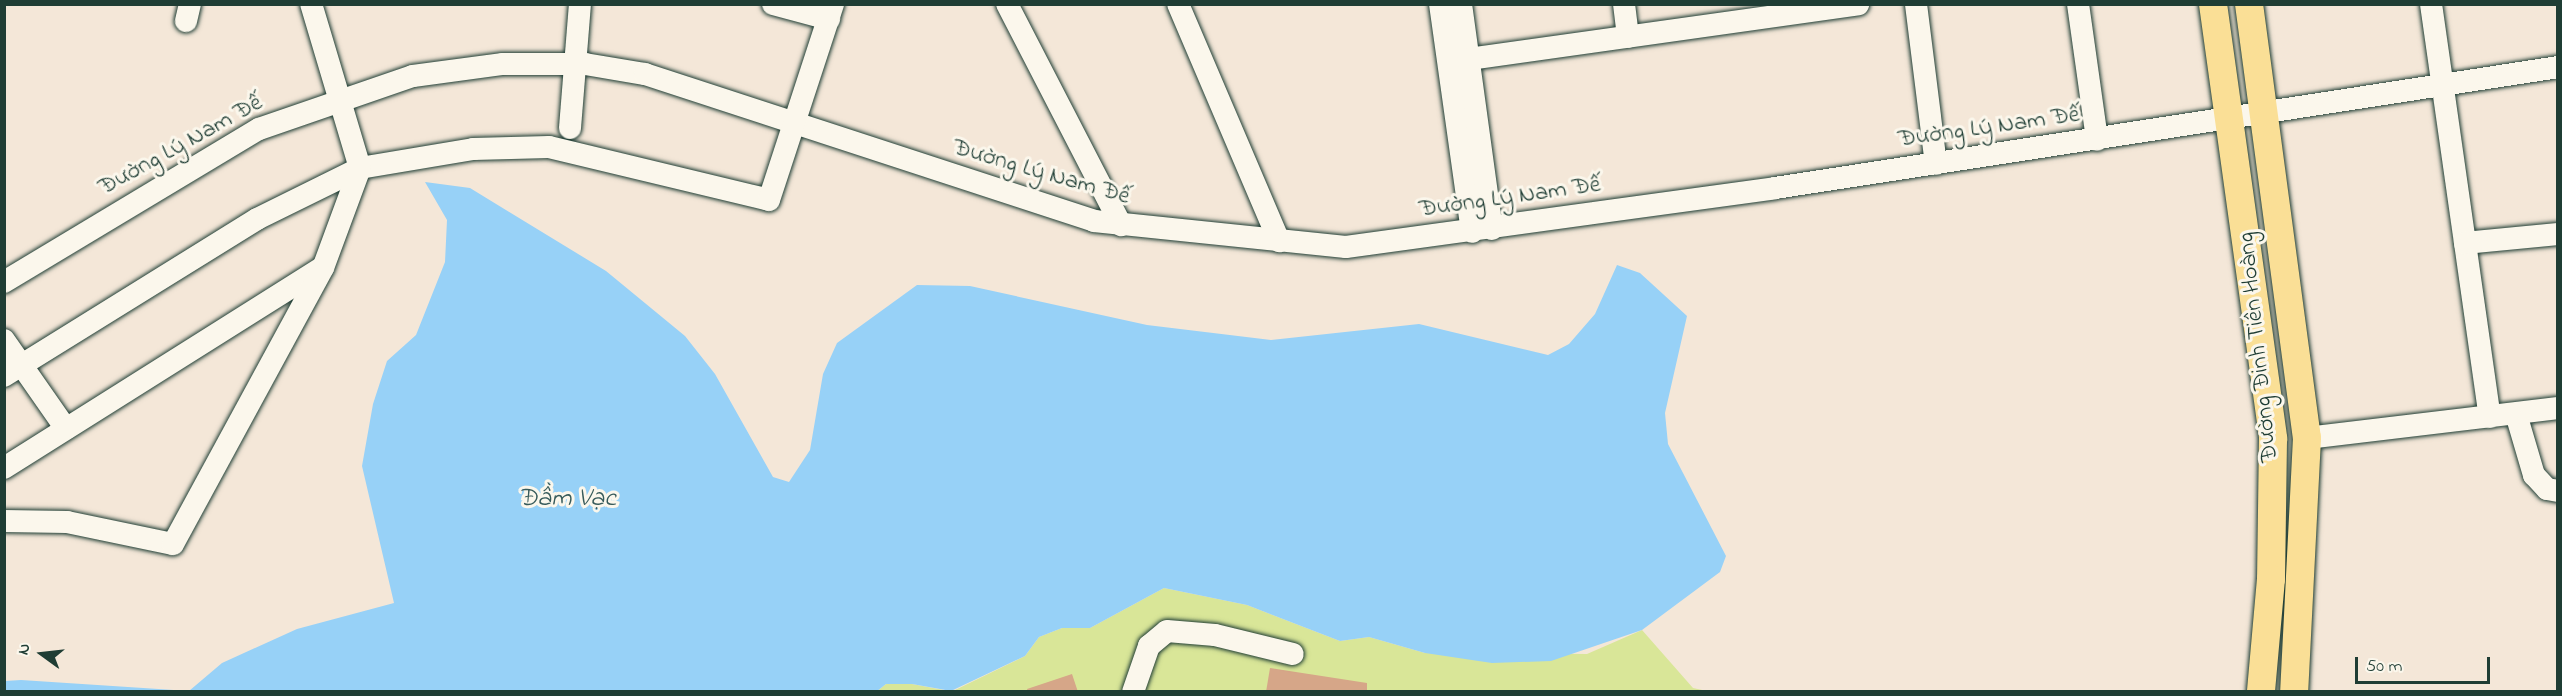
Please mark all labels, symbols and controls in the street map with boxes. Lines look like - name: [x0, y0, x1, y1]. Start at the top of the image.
- street label: Đường Lý Nam Đế: [94, 89, 268, 203]
- street label: Đường Lý Nam Đế: [1897, 101, 2081, 155]
- street label: Đường Lý Nam Đế: [949, 134, 1133, 212]
- street label: Đường Lý Nam Đế: [1418, 171, 1602, 225]
- street label: Đường Đinh Tiên Hoàng: [2233, 230, 2285, 464]
- water label: Đầm Vạc: [518, 484, 616, 516]
- north arrow: [12, 624, 72, 684]
- text: N: [12, 641, 38, 658]
- scale bar: [2358, 645, 2493, 683]
- text: 50 m: [2366, 654, 2403, 680]

